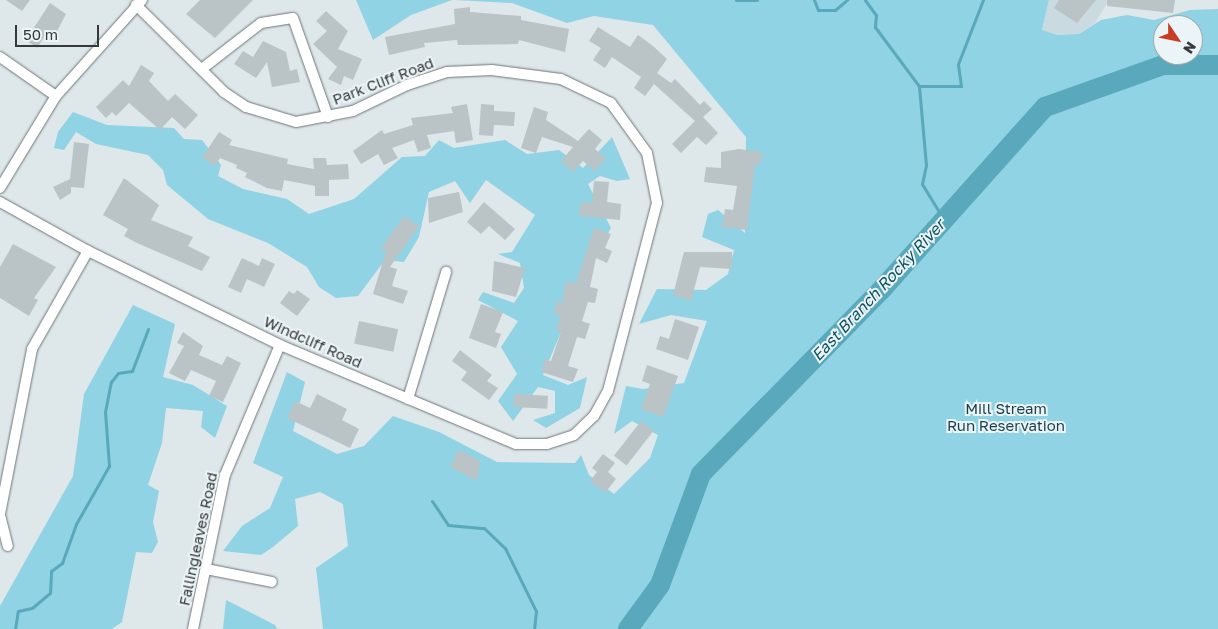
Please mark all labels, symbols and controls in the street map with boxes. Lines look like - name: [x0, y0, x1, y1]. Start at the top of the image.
- scale bar: [18, 15, 101, 47]
- north arrow: [1153, 15, 1203, 65]
- text: 50 m: [23, 25, 58, 43]
- text: N: [1180, 39, 1200, 57]
- street label: Park Cliff Road: [330, 53, 436, 109]
- water label: East Branch Rocky River: [807, 215, 949, 365]
- street label: Windcliff Road: [261, 312, 365, 372]
- park label: Mill Stream Run Reservation: [947, 399, 1065, 434]
- street label: Fallingleaves Road: [175, 471, 221, 607]

